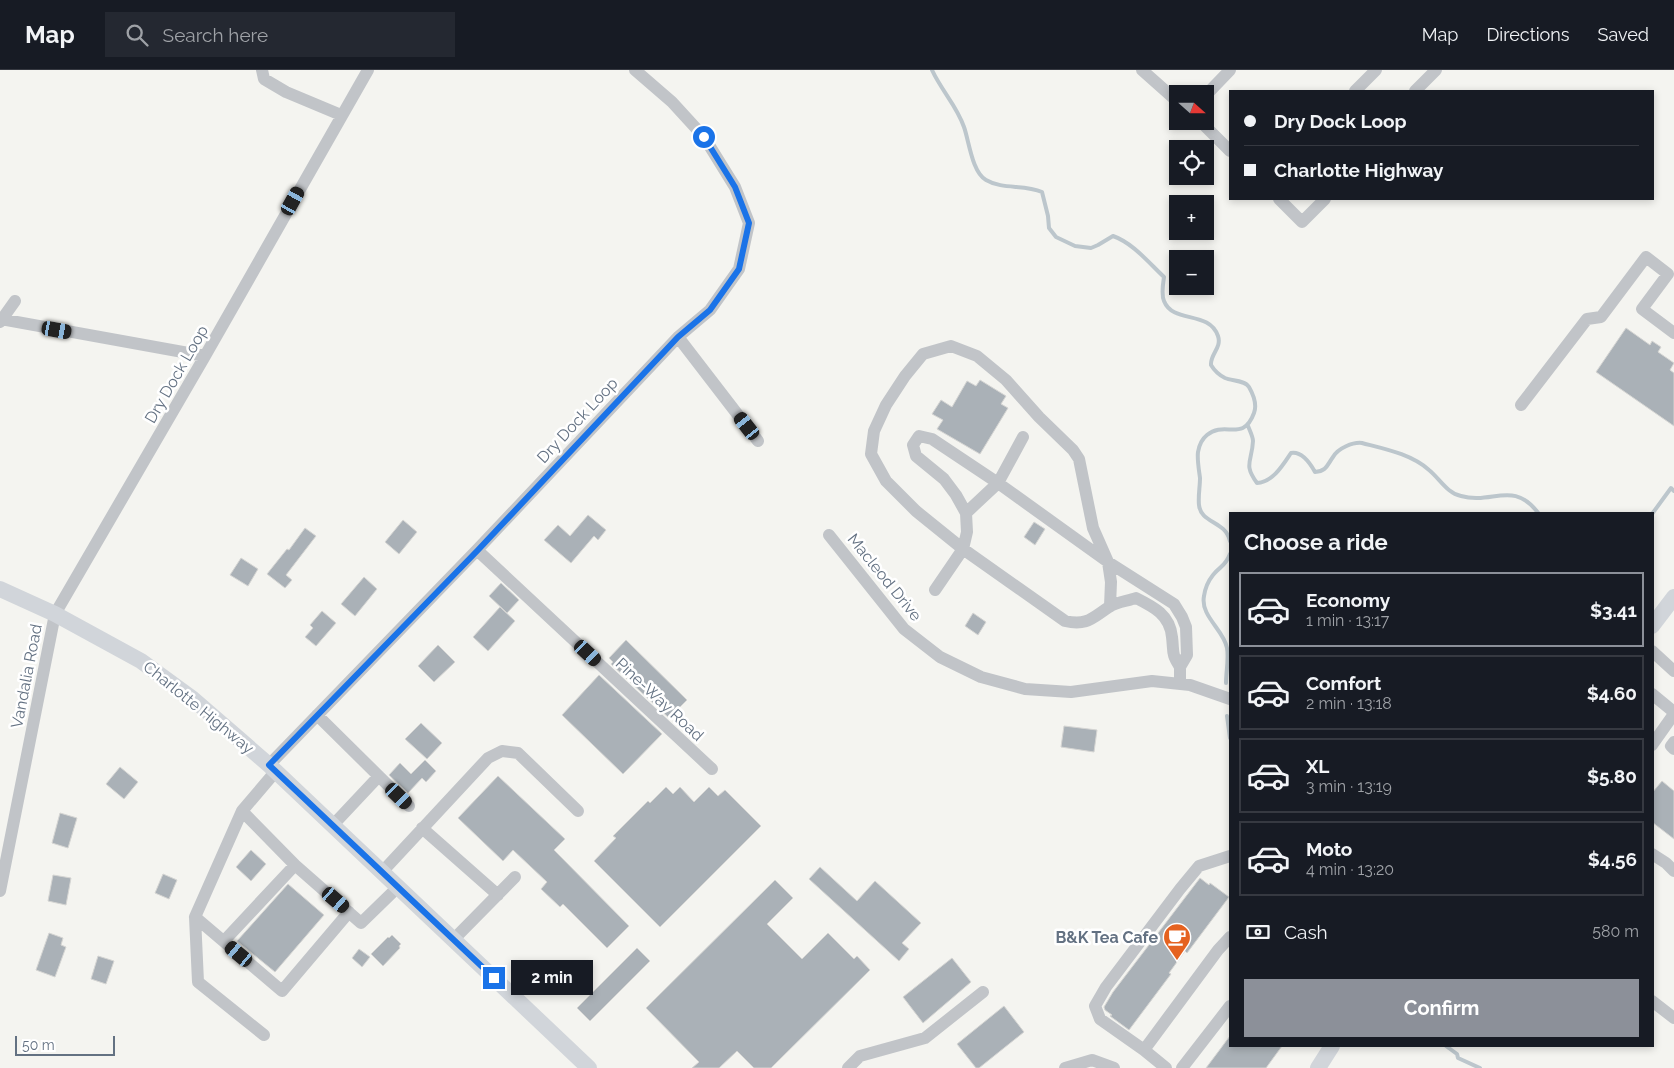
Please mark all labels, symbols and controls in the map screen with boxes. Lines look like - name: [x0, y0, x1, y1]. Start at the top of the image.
- search box: [105, 12, 455, 57]
- text: Map: [25, 20, 75, 49]
- icon: search: [123, 21, 151, 49]
- text: Search here: [163, 24, 268, 46]
- text: Map: [1422, 24, 1458, 45]
- text: Directions: [1486, 24, 1570, 45]
- text: Saved: [1598, 24, 1649, 45]
- north arrow: [1169, 85, 1214, 130]
- map controls: [1169, 85, 1214, 295]
- text: Dry Dock Loop: [1274, 110, 1407, 132]
- route start: [693, 126, 715, 148]
- button: locate: [1169, 140, 1214, 185]
- text: Charlotte Highway: [1274, 159, 1444, 181]
- car: [279, 184, 306, 218]
- button: +: [1169, 195, 1214, 240]
- button: −: [1169, 250, 1214, 295]
- car: [40, 320, 73, 340]
- street label: Dry Dock Loop: [141, 322, 212, 427]
- street label: Dry Dock Loop: [533, 374, 622, 467]
- car: [731, 410, 762, 442]
- text: Choose a ride: [1244, 529, 1388, 555]
- street label: Macleod Drive: [844, 530, 926, 625]
- icon: car: [1246, 587, 1291, 632]
- text: Economy: [1306, 589, 1390, 611]
- text: $3.41: [1590, 599, 1637, 621]
- text: 1 min · 13:17: [1306, 611, 1389, 630]
- street label: Vandalia Road: [7, 622, 46, 730]
- car: [571, 637, 604, 669]
- street label: Pine-Way Road: [612, 654, 708, 745]
- street label: Charlotte Highway: [140, 657, 258, 758]
- icon: car: [1246, 670, 1291, 715]
- text: Comfort: [1306, 672, 1381, 694]
- text: $4.60: [1587, 682, 1637, 704]
- text: 2 min · 13:18: [1306, 694, 1392, 713]
- icon: car: [1246, 753, 1291, 798]
- text: XL: [1306, 755, 1329, 777]
- text: $5.80: [1587, 765, 1637, 787]
- text: 3 min · 13:19: [1306, 777, 1392, 796]
- car: [382, 780, 415, 812]
- icon: car: [1246, 836, 1291, 881]
- text: Moto: [1306, 838, 1352, 860]
- text: $4.56: [1588, 848, 1637, 870]
- text: 4 min · 13:20: [1306, 860, 1394, 879]
- car: [319, 884, 352, 916]
- icon: cash: [1244, 918, 1272, 946]
- text: Cash: [1284, 921, 1328, 943]
- cafe icon: B&K Tea Cafe: [1162, 922, 1192, 961]
- text: 580 m: [1592, 922, 1639, 941]
- place label: B&K Tea Cafe: [1055, 928, 1158, 947]
- car: [222, 939, 255, 969]
- callout: 2 min: [512, 960, 594, 996]
- route end: [483, 967, 505, 989]
- text: 2 min: [531, 968, 573, 987]
- button: Confirm: [1244, 979, 1639, 1037]
- scale bar: [15, 1033, 115, 1056]
- text: 50 m: [22, 1037, 55, 1053]

